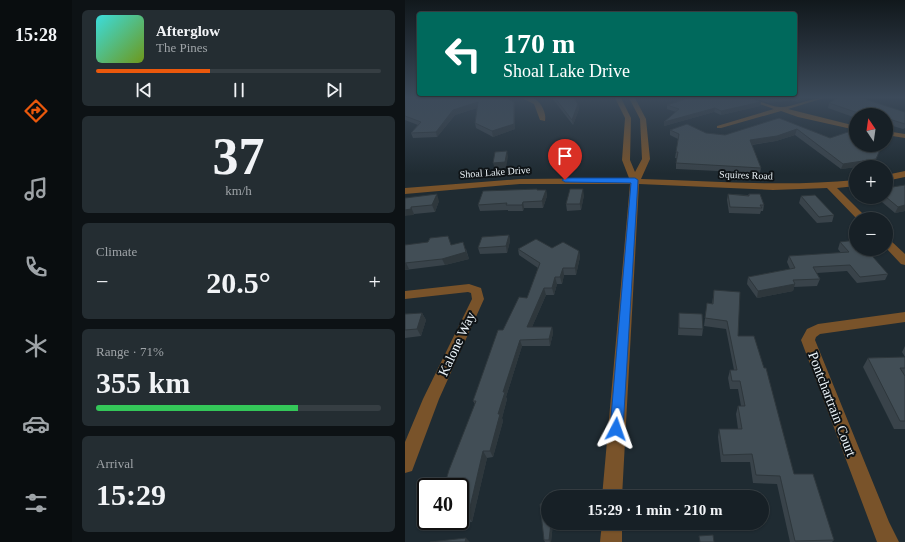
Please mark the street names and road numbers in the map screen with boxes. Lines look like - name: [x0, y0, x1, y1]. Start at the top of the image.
- street label: Shoal Lake Drive: [459, 164, 531, 180]
- street label: Squires Road: [719, 169, 773, 181]
- street label: Kalone Way: [436, 310, 478, 378]
- street label: Pontchartrain Court: [805, 350, 859, 459]

